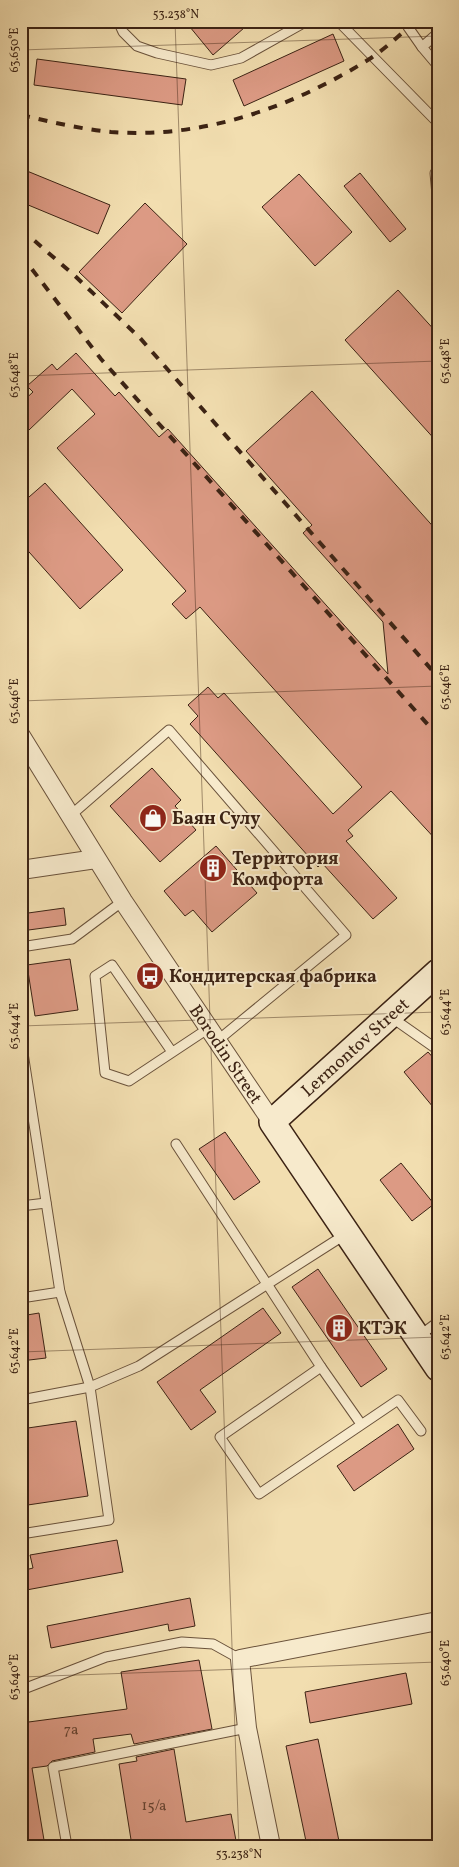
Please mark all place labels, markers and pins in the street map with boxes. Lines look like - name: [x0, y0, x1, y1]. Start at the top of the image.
- shop icon: Баян Сулу: [138, 803, 168, 833]
- place label: Баян Сулу: [172, 807, 260, 832]
- place label: Территория Комфорта: [232, 847, 339, 893]
- building icon: Территория Комфорта: [198, 853, 228, 883]
- bus stop icon: Кондитерская фабрика: [135, 961, 165, 991]
- place label: Кондитерская фабрика: [169, 965, 377, 990]
- building icon: КТЭК: [324, 1313, 354, 1343]
- place label: КТЭК: [358, 1317, 407, 1342]

